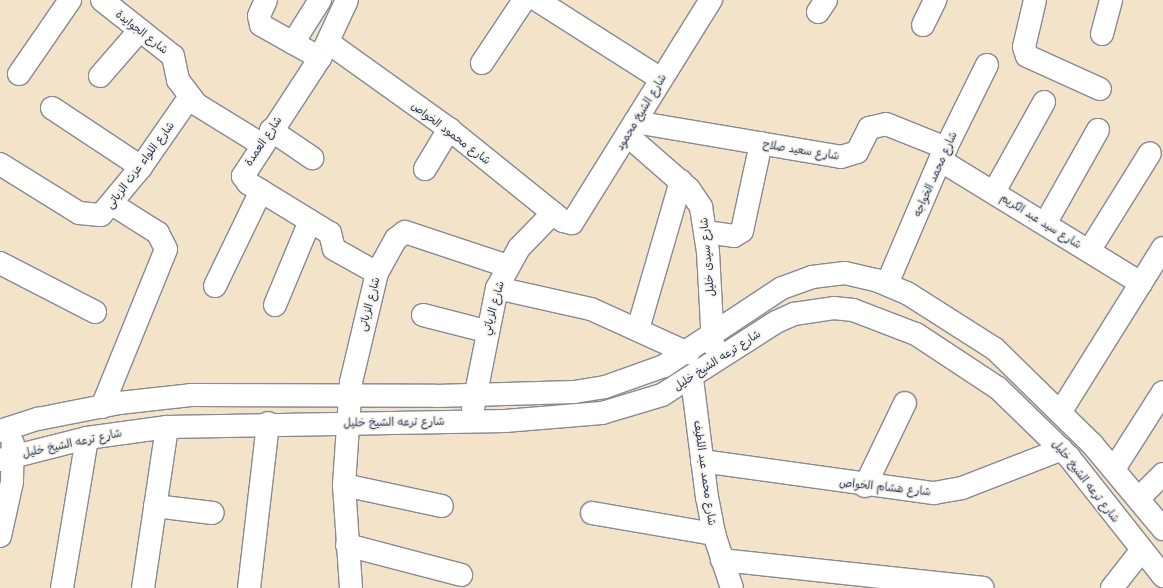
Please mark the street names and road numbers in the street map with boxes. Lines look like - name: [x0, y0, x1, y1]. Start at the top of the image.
- street label: شارع الجوايدة: [113, 8, 171, 56]
- street label: شارع الشيخ محمود: [613, 71, 669, 153]
- street label: شارع محمود الخواص: [409, 99, 493, 167]
- street label: شارع العمدة: [242, 114, 284, 168]
- street label: شارع اللواء عزت الزياتى: [103, 119, 177, 211]
- street label: شارع محمد الخواجه: [910, 129, 960, 219]
- street label: شارع سعيد صلاح: [762, 137, 840, 163]
- street label: شارع سيد عبد الكريم: [998, 191, 1084, 251]
- street label: شارع سيدى خليل: [697, 217, 717, 297]
- street label: شارع الزياتى: [355, 276, 383, 332]
- street label: شارع الزياتي: [479, 280, 507, 336]
- street label: شارع ترعه الشيخ خليل: [671, 327, 763, 393]
- street label: شارع ترعه الشيخ خليل: [343, 415, 445, 429]
- street label: شارع محمد عبد اللطيف: [691, 420, 719, 526]
- street label: شارع ترعه الشيخ خليل: [21, 426, 123, 460]
- street label: شارع ترعه الشيخ خليل: [1050, 437, 1122, 525]
- street label: شارع هشام الخواص: [838, 476, 932, 498]

